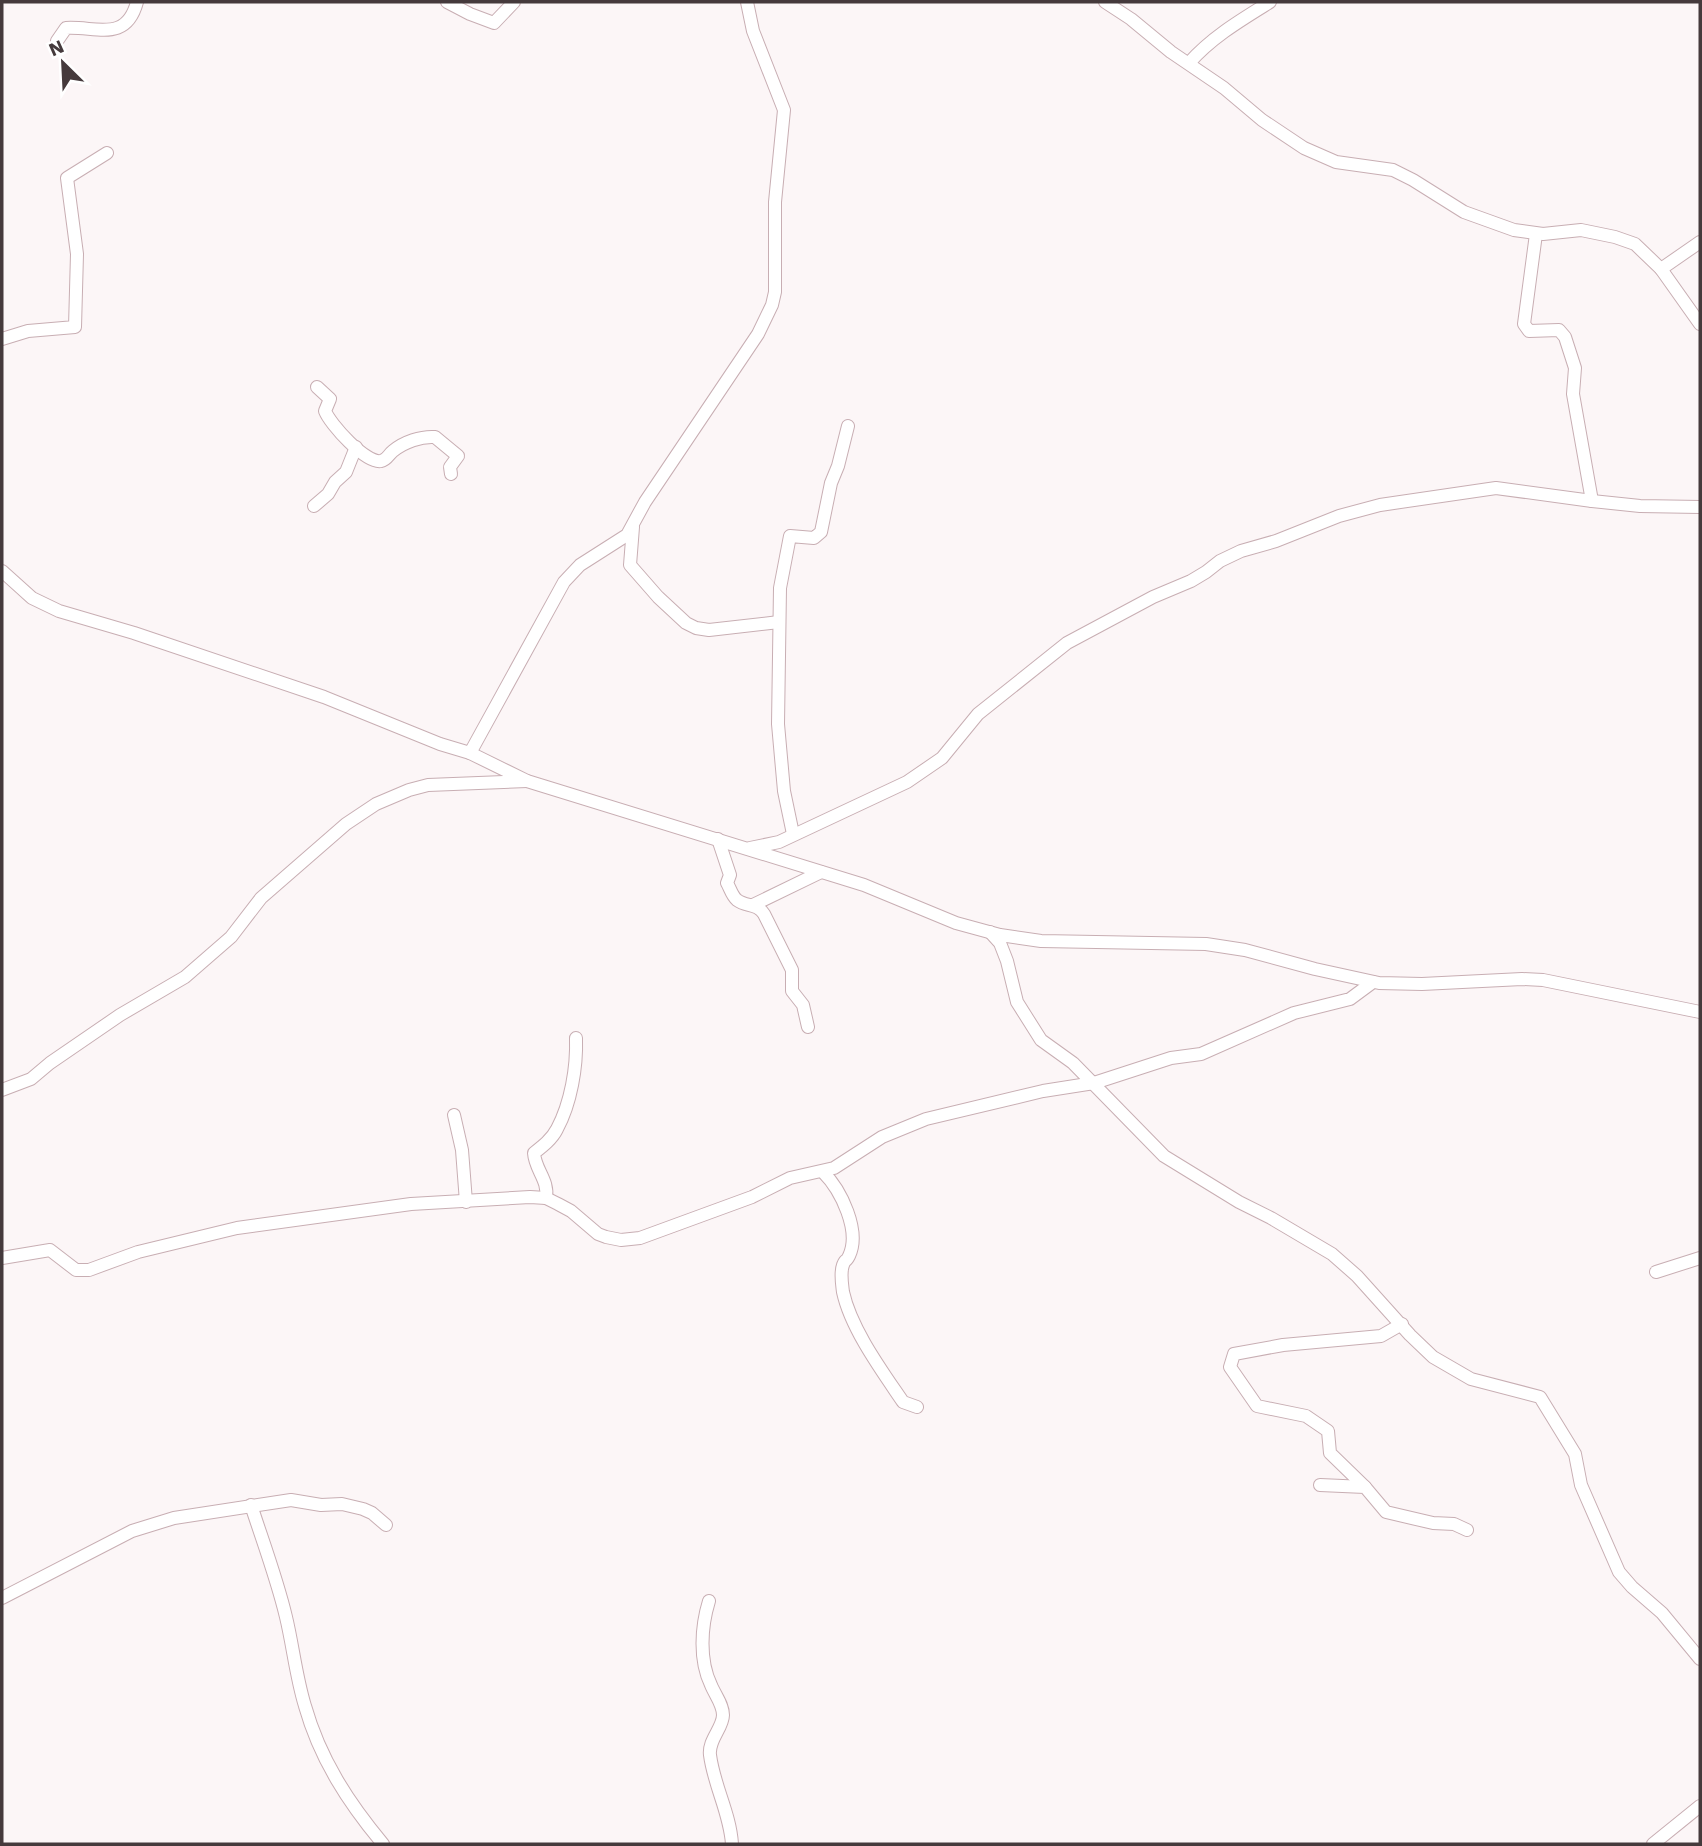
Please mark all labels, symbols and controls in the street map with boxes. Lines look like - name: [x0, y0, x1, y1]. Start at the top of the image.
- north arrow: [28, 28, 98, 98]
- text: N: [45, 35, 67, 61]

